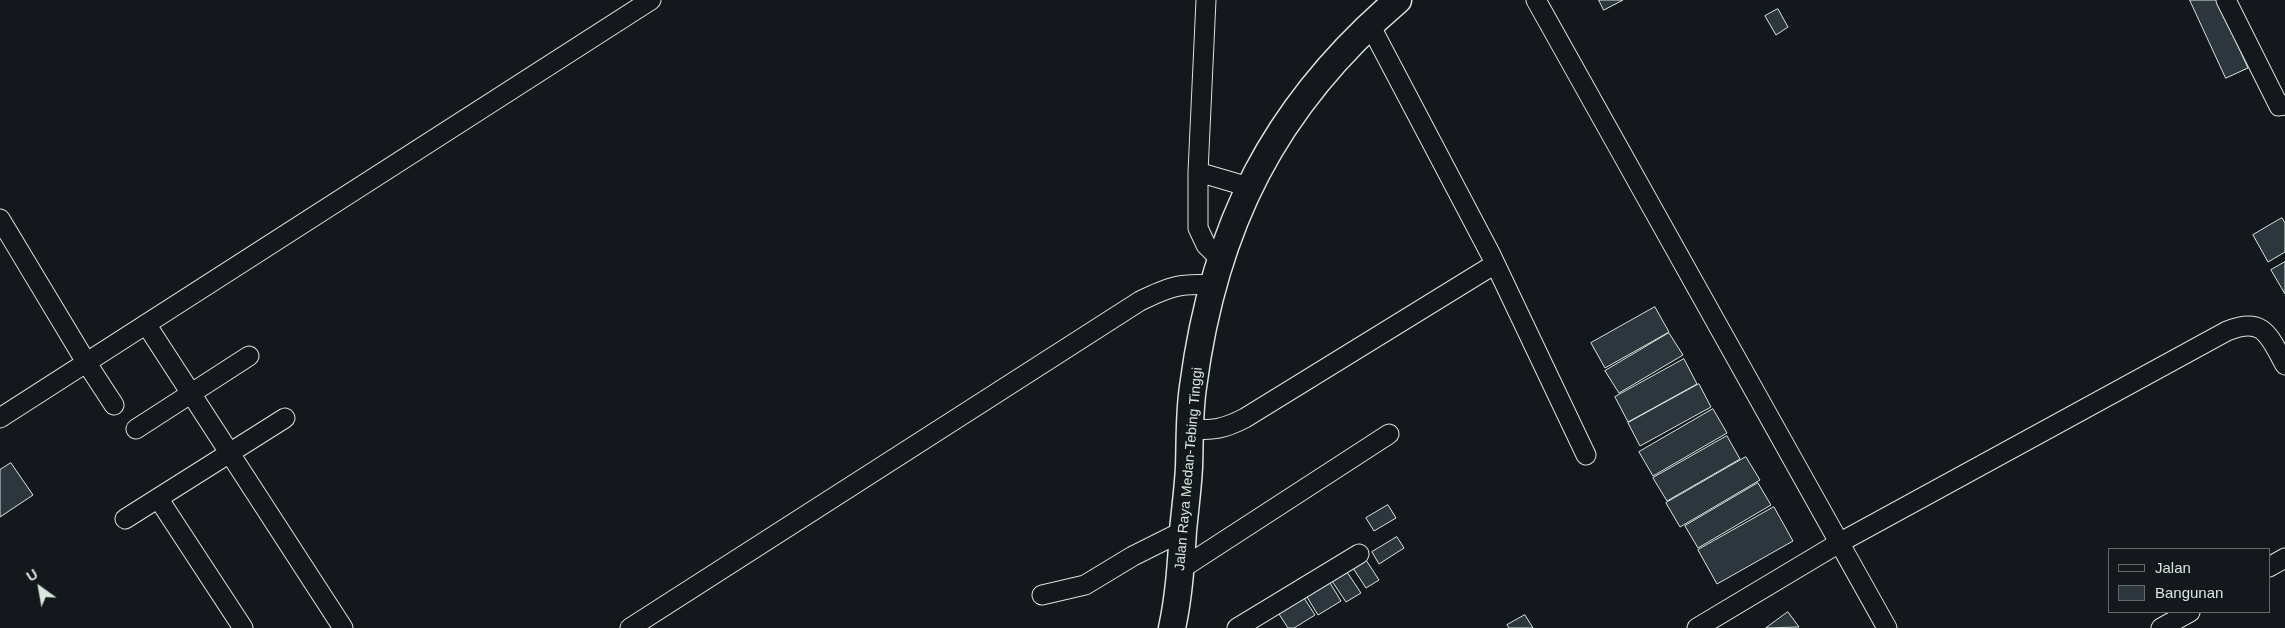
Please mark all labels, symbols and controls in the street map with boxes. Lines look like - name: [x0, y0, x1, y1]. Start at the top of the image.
- street label: Jalan Raya Medan-Tebing Tinggi: [1172, 367, 1206, 571]
- legend: [2108, 548, 2270, 613]
- text: Jalan: [2155, 559, 2191, 576]
- north arrow: [15, 563, 65, 613]
- text: U: [24, 566, 41, 585]
- text: Bangunan: [2155, 584, 2223, 601]

